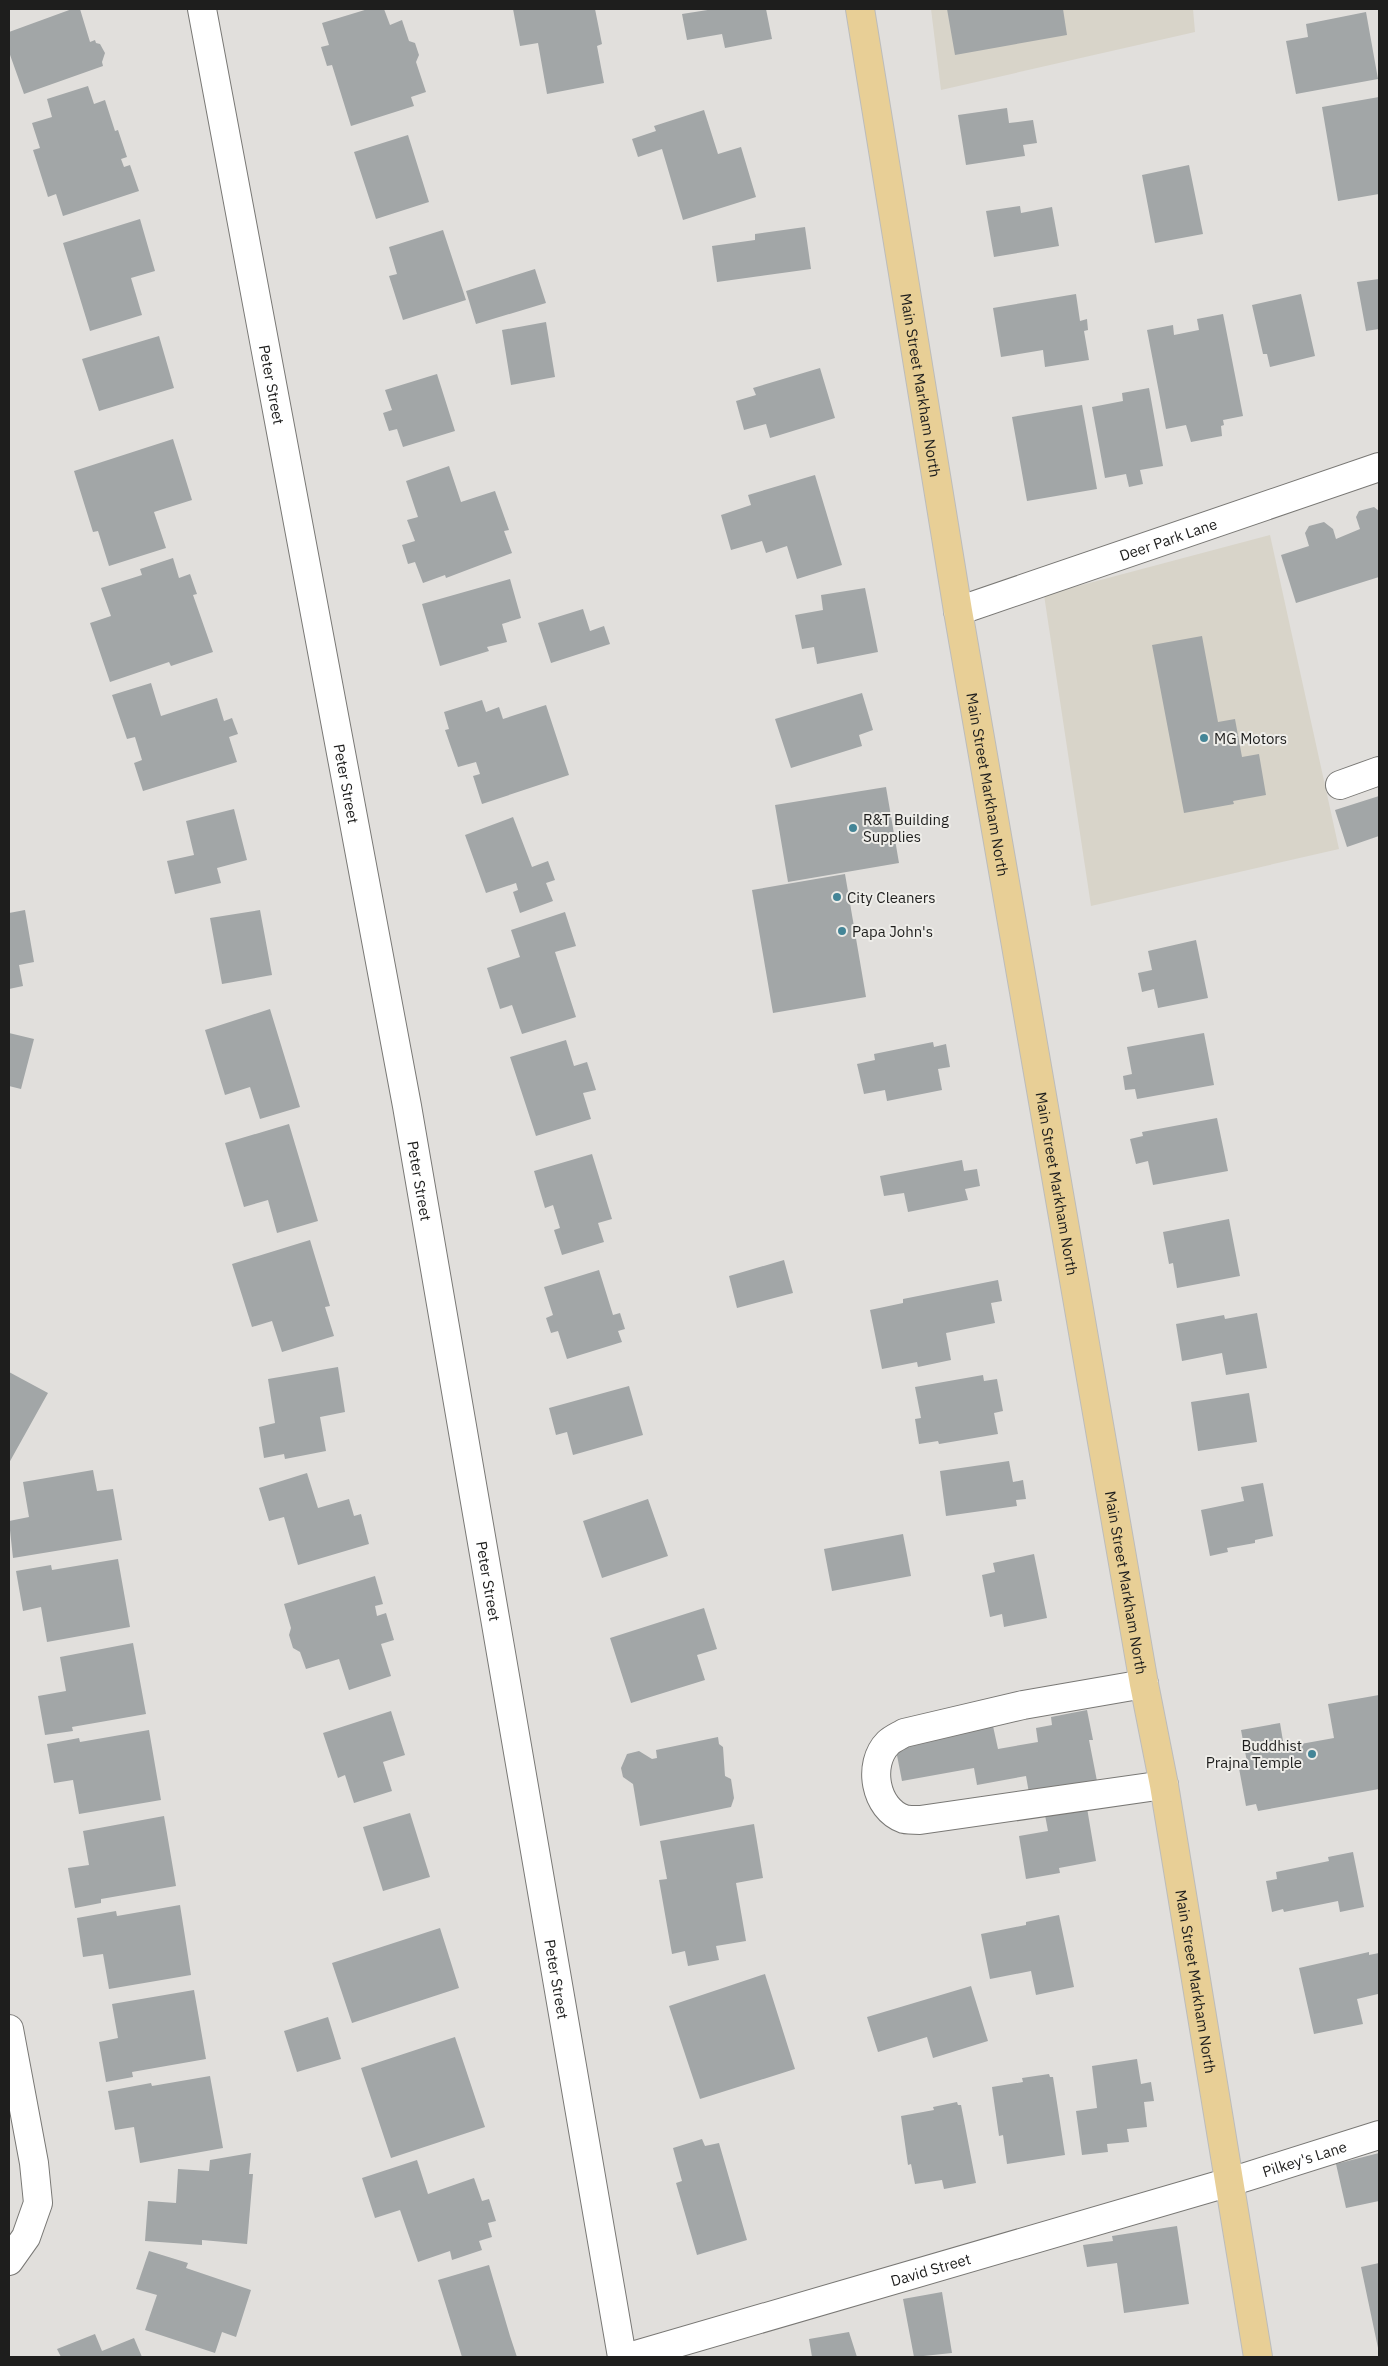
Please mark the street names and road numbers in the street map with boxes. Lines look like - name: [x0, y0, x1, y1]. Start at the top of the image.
- street label: Main Street Markham North: [897, 292, 946, 478]
- street label: Peter Street: [255, 343, 289, 426]
- street label: Deer Park Lane: [1117, 514, 1219, 565]
- street label: Main Street Markham North: [963, 691, 1013, 878]
- street label: Peter Street: [330, 742, 364, 825]
- street label: Main Street Markham North: [1032, 1090, 1082, 1277]
- street label: Peter Street: [404, 1140, 436, 1222]
- street label: Main Street Markham North: [1101, 1489, 1152, 1676]
- street label: Peter Street: [472, 1540, 505, 1622]
- street label: Main Street Markham North: [1172, 1888, 1221, 2075]
- street label: Peter Street: [541, 1938, 573, 2021]
- street label: Pilkey's Lane: [1260, 2136, 1349, 2181]
- street label: David Street: [888, 2249, 973, 2290]

